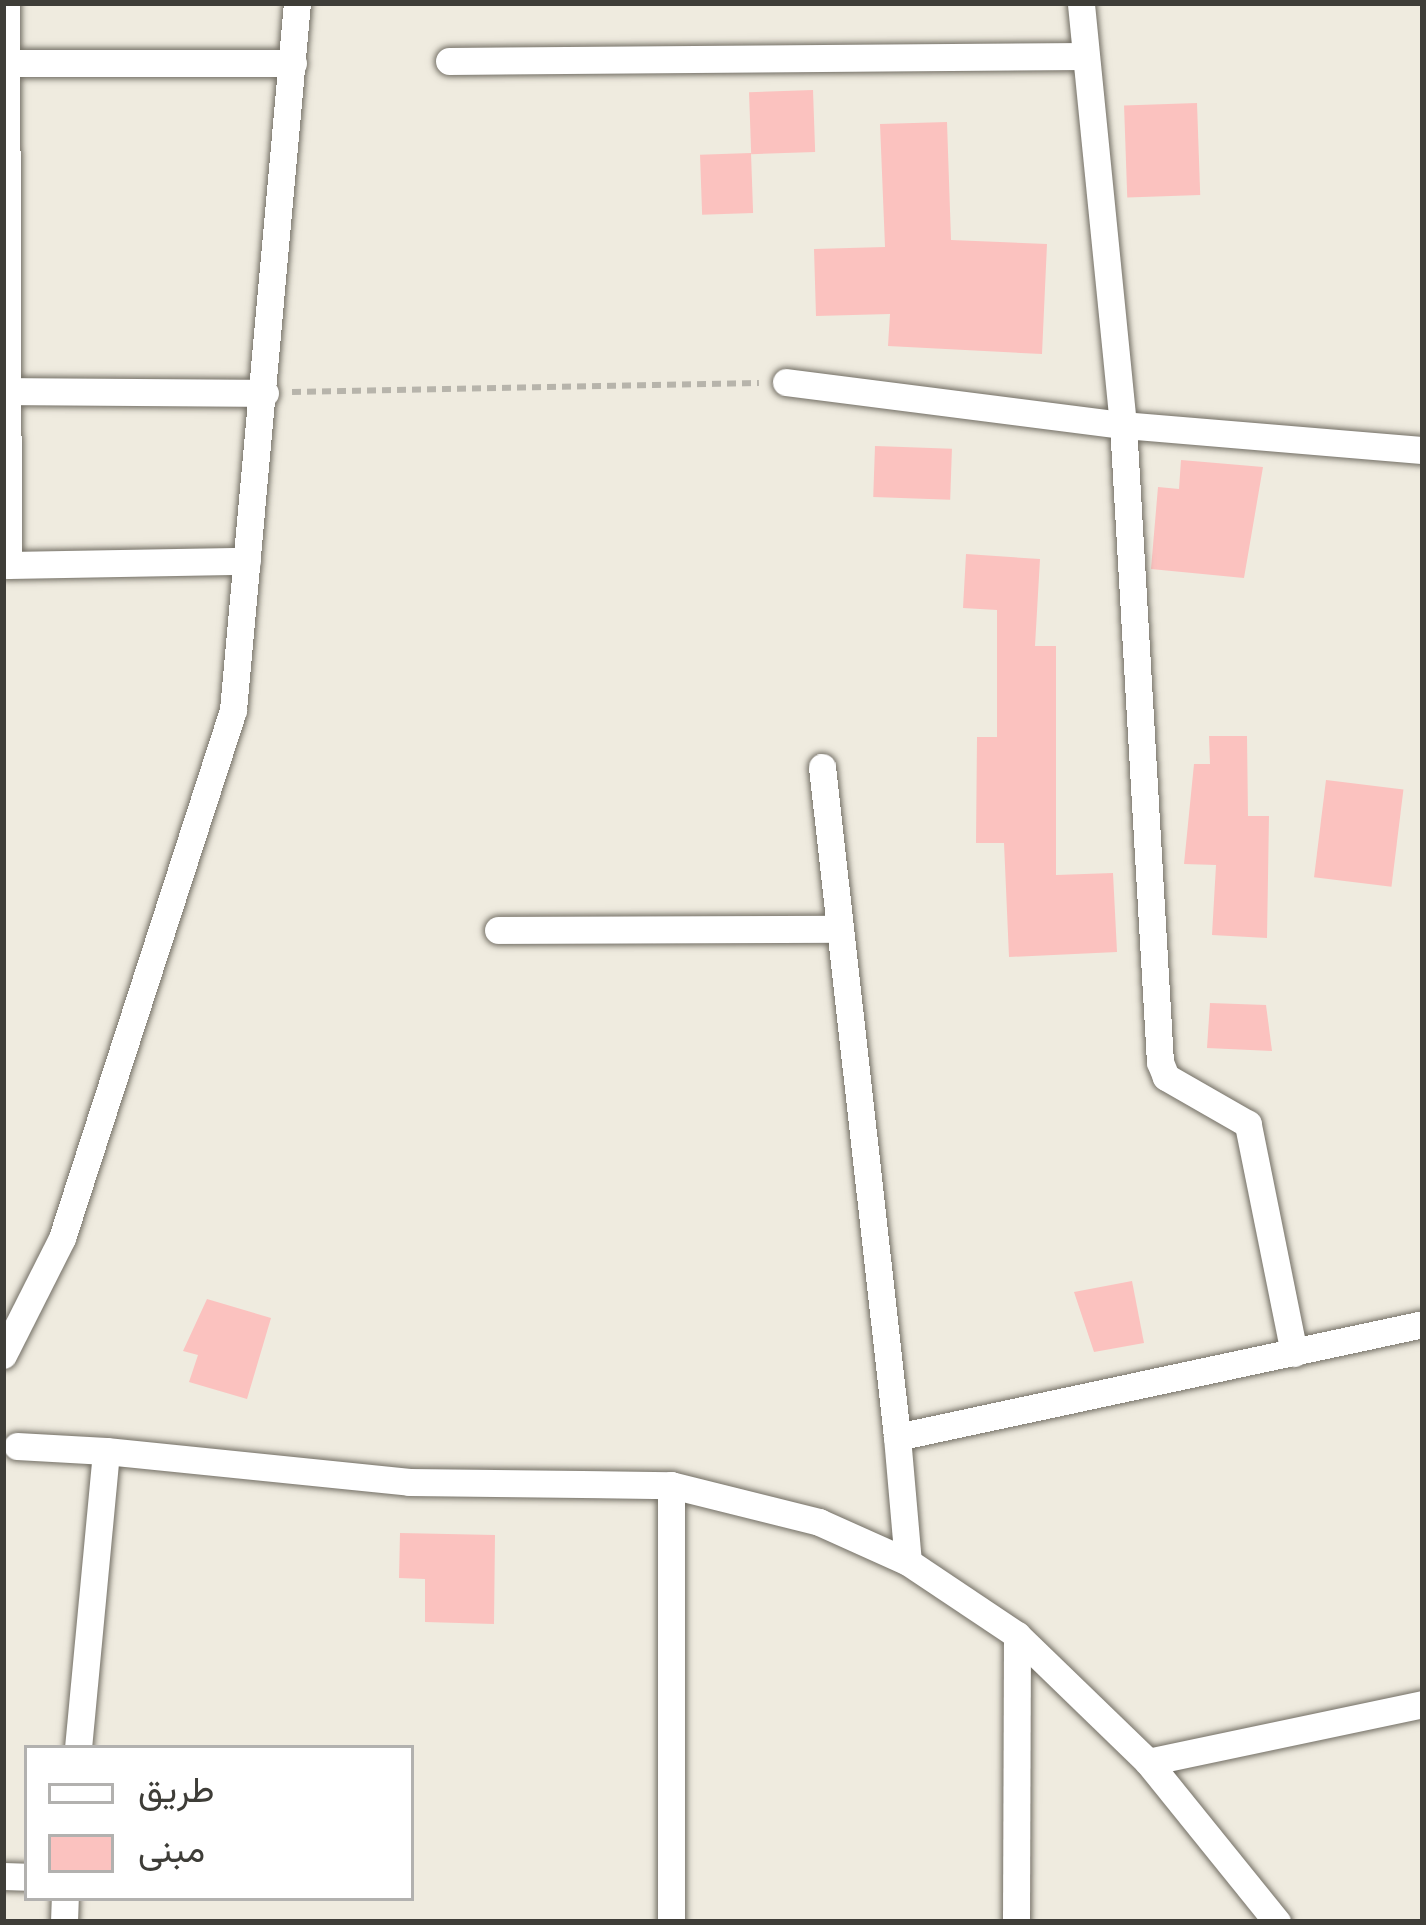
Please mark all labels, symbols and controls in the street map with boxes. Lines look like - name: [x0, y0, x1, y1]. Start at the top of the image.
- legend: [24, 1745, 414, 1901]
- text: طريق: [138, 1767, 214, 1813]
- text: مبنى: [138, 1827, 205, 1873]

